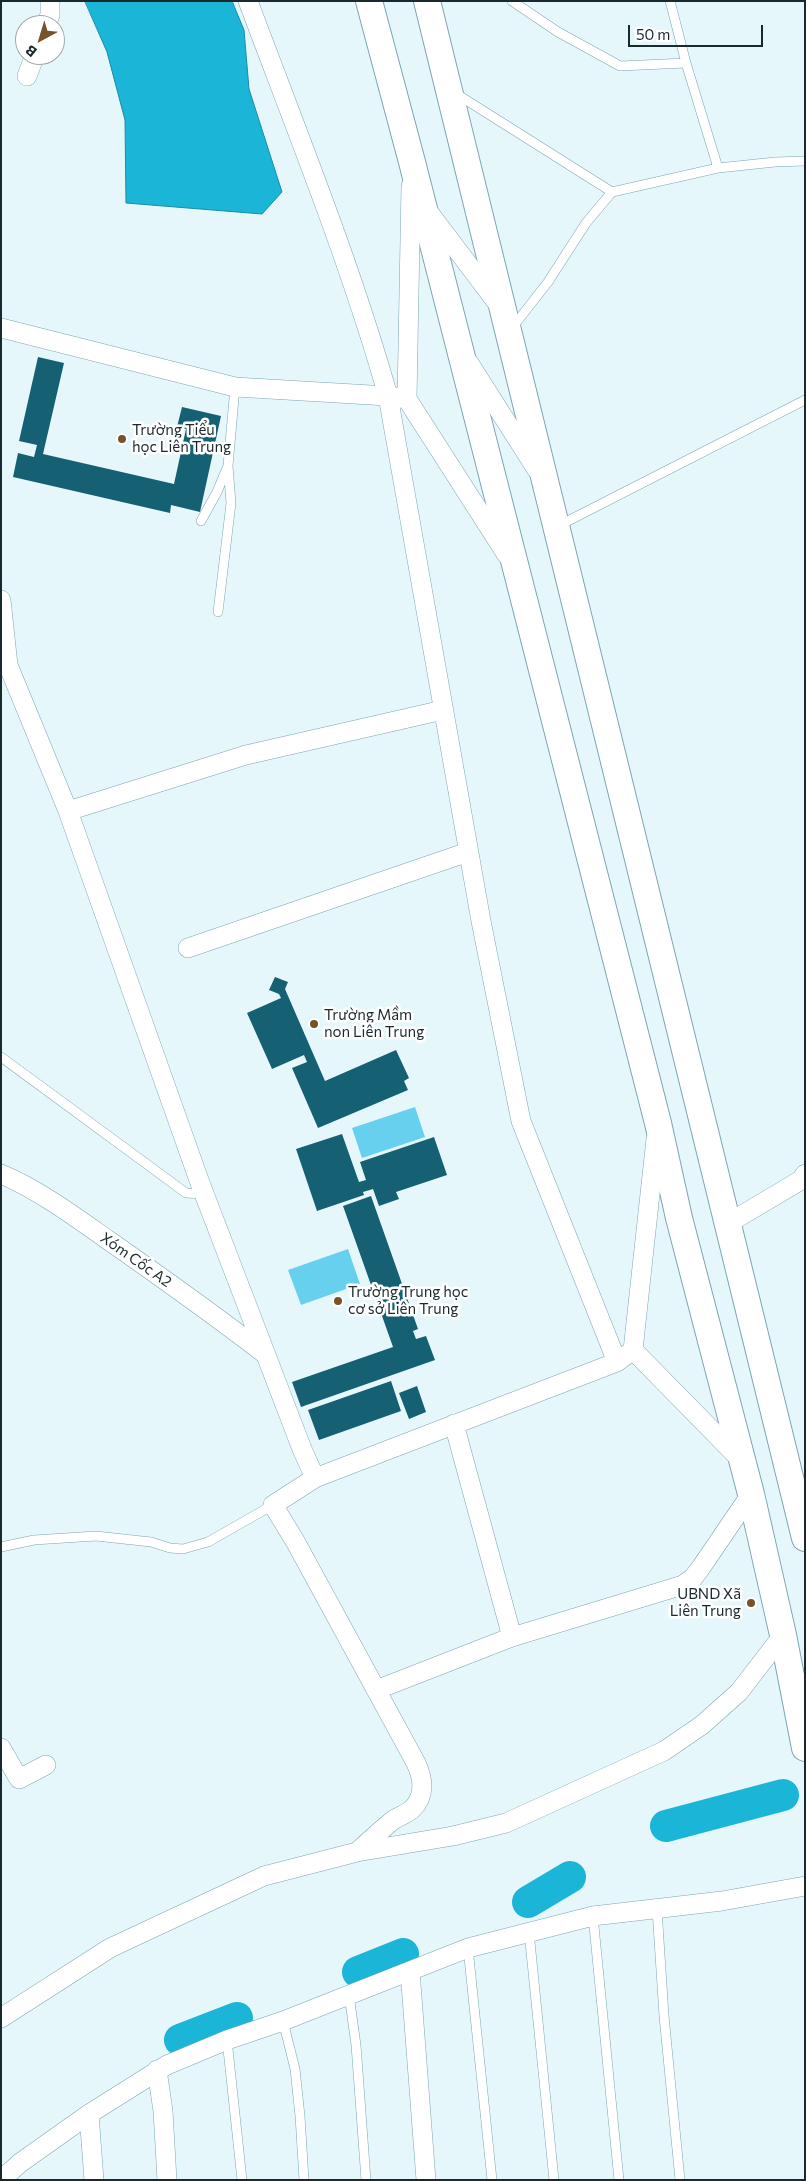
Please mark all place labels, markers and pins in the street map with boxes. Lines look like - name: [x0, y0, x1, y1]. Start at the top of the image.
- place label: Trường Tiểu học Liên Trung: [132, 421, 231, 456]
- marker: Trường Tiểu học Liên Trung: [116, 433, 128, 445]
- place label: Trường Mầm non Liên Trung: [324, 1006, 424, 1041]
- marker: Trường Mầm non Liên Trung: [308, 1018, 320, 1030]
- place label: Trường Trung học cơ sở Liên Trung: [348, 1283, 468, 1318]
- marker: Trường Trung học cơ sở Liên Trung: [332, 1295, 344, 1307]
- place label: UBND Xã Liên Trung: [670, 1585, 741, 1620]
- marker: UBND Xã Liên Trung: [745, 1597, 757, 1609]

